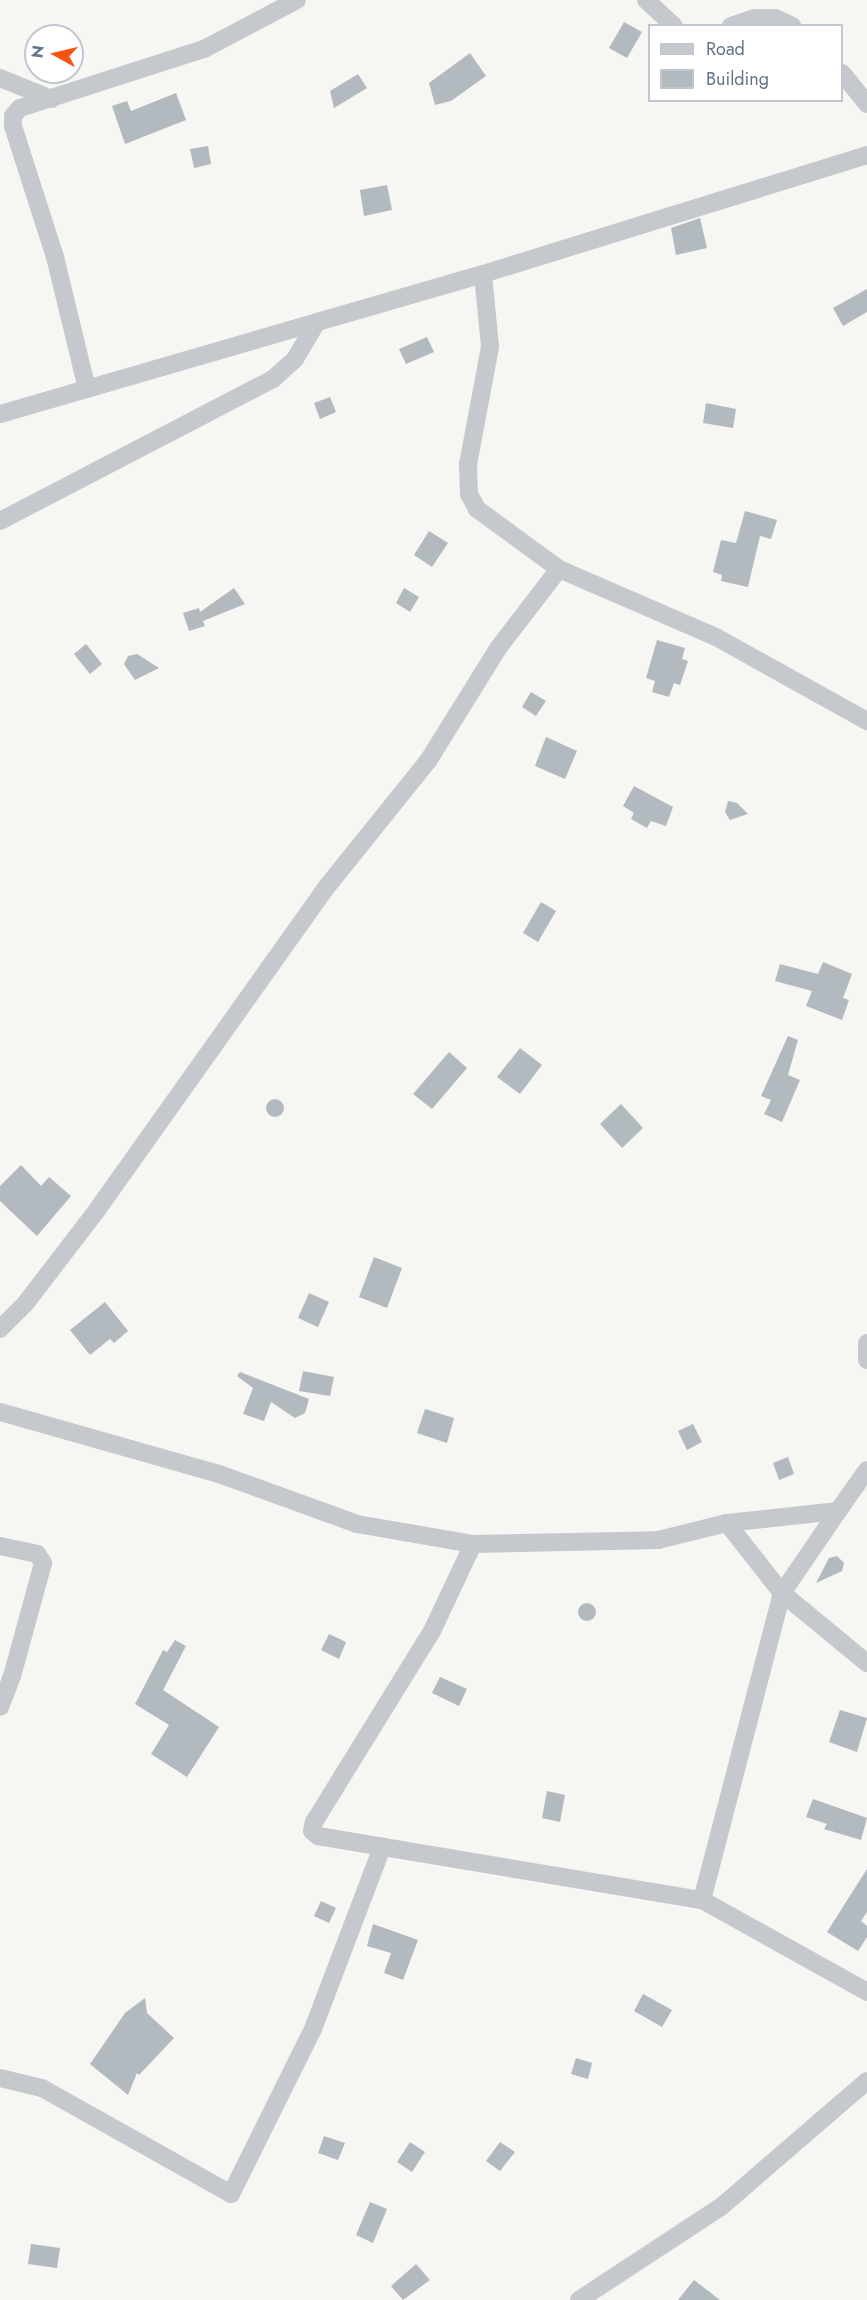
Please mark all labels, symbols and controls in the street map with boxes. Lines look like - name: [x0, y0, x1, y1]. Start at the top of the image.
- north arrow: [24, 24, 84, 84]
- legend: [648, 24, 843, 102]
- text: Road: [706, 36, 745, 62]
- text: N: [25, 44, 50, 60]
- text: Building: [706, 66, 769, 92]

